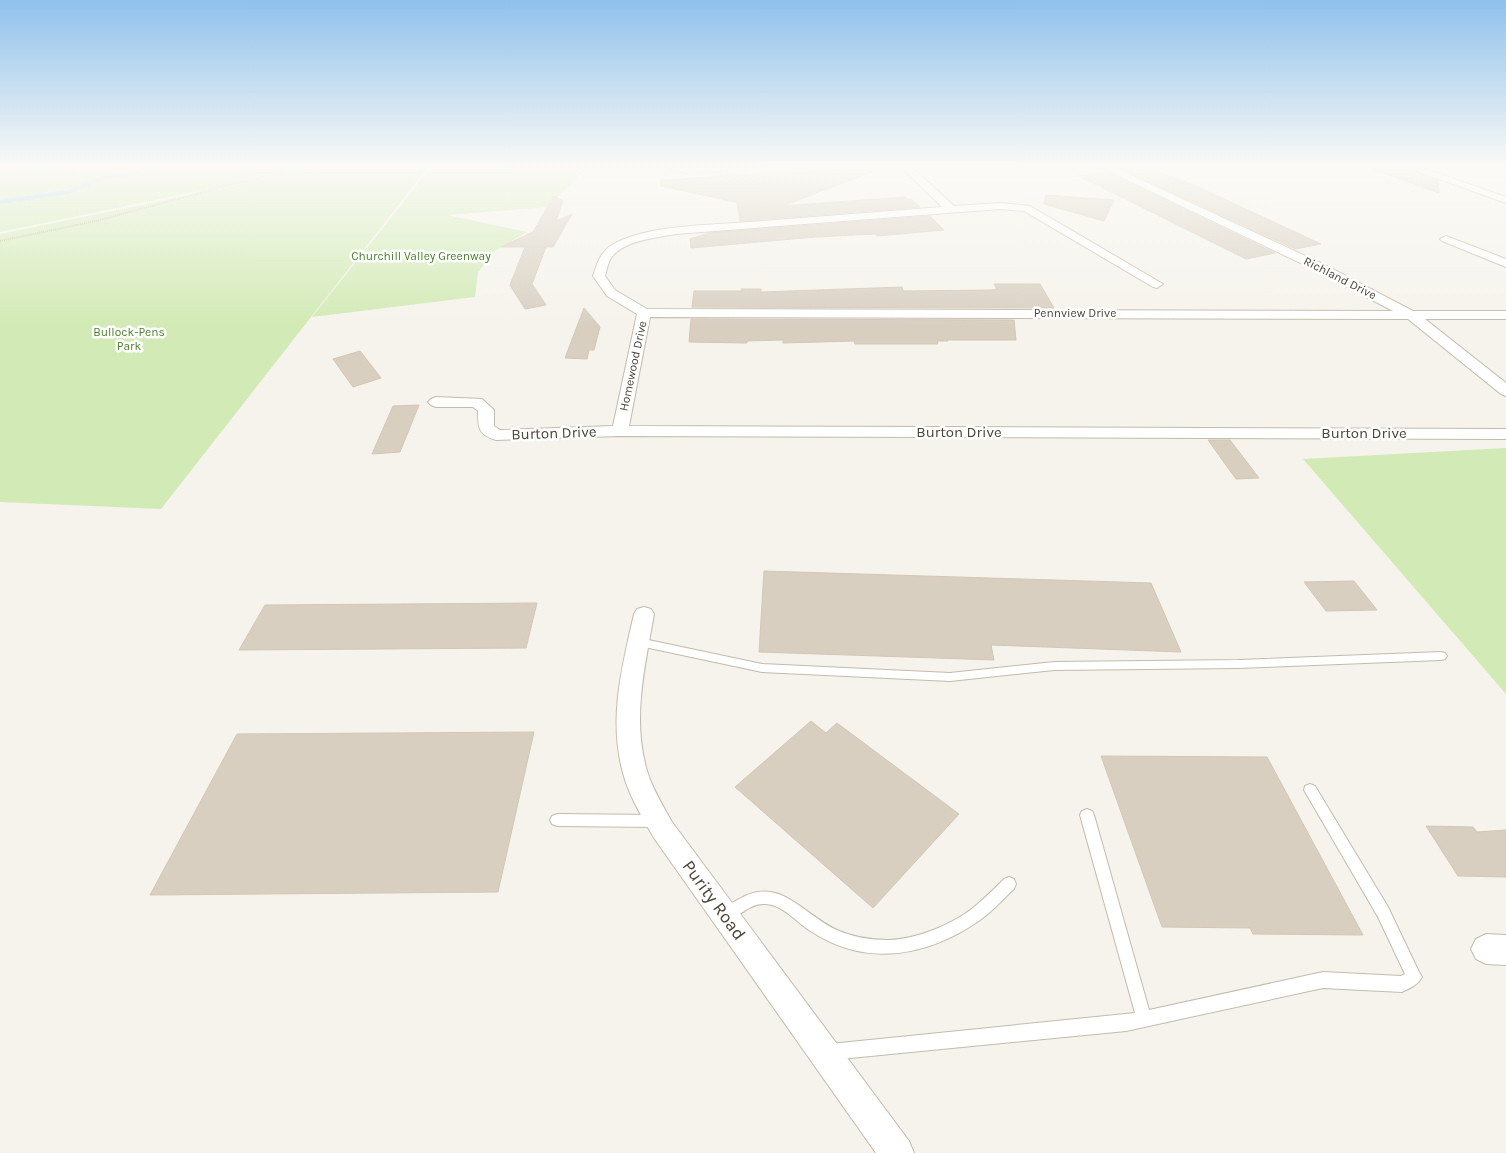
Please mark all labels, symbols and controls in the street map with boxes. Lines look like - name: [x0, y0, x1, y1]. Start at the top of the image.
- park label: Churchill Valley Greenway: [351, 249, 491, 263]
- street label: Richland Drive: [1301, 254, 1379, 302]
- street label: Pennview Drive: [1034, 306, 1116, 320]
- street label: Homewood Drive: [617, 320, 649, 412]
- park label: Bullock-Pens Park: [93, 325, 165, 353]
- street label: Burton Drive: [511, 423, 597, 443]
- street label: Burton Drive: [916, 423, 1002, 441]
- street label: Burton Drive: [1321, 424, 1407, 442]
- street label: Purity Road: [678, 856, 750, 944]

